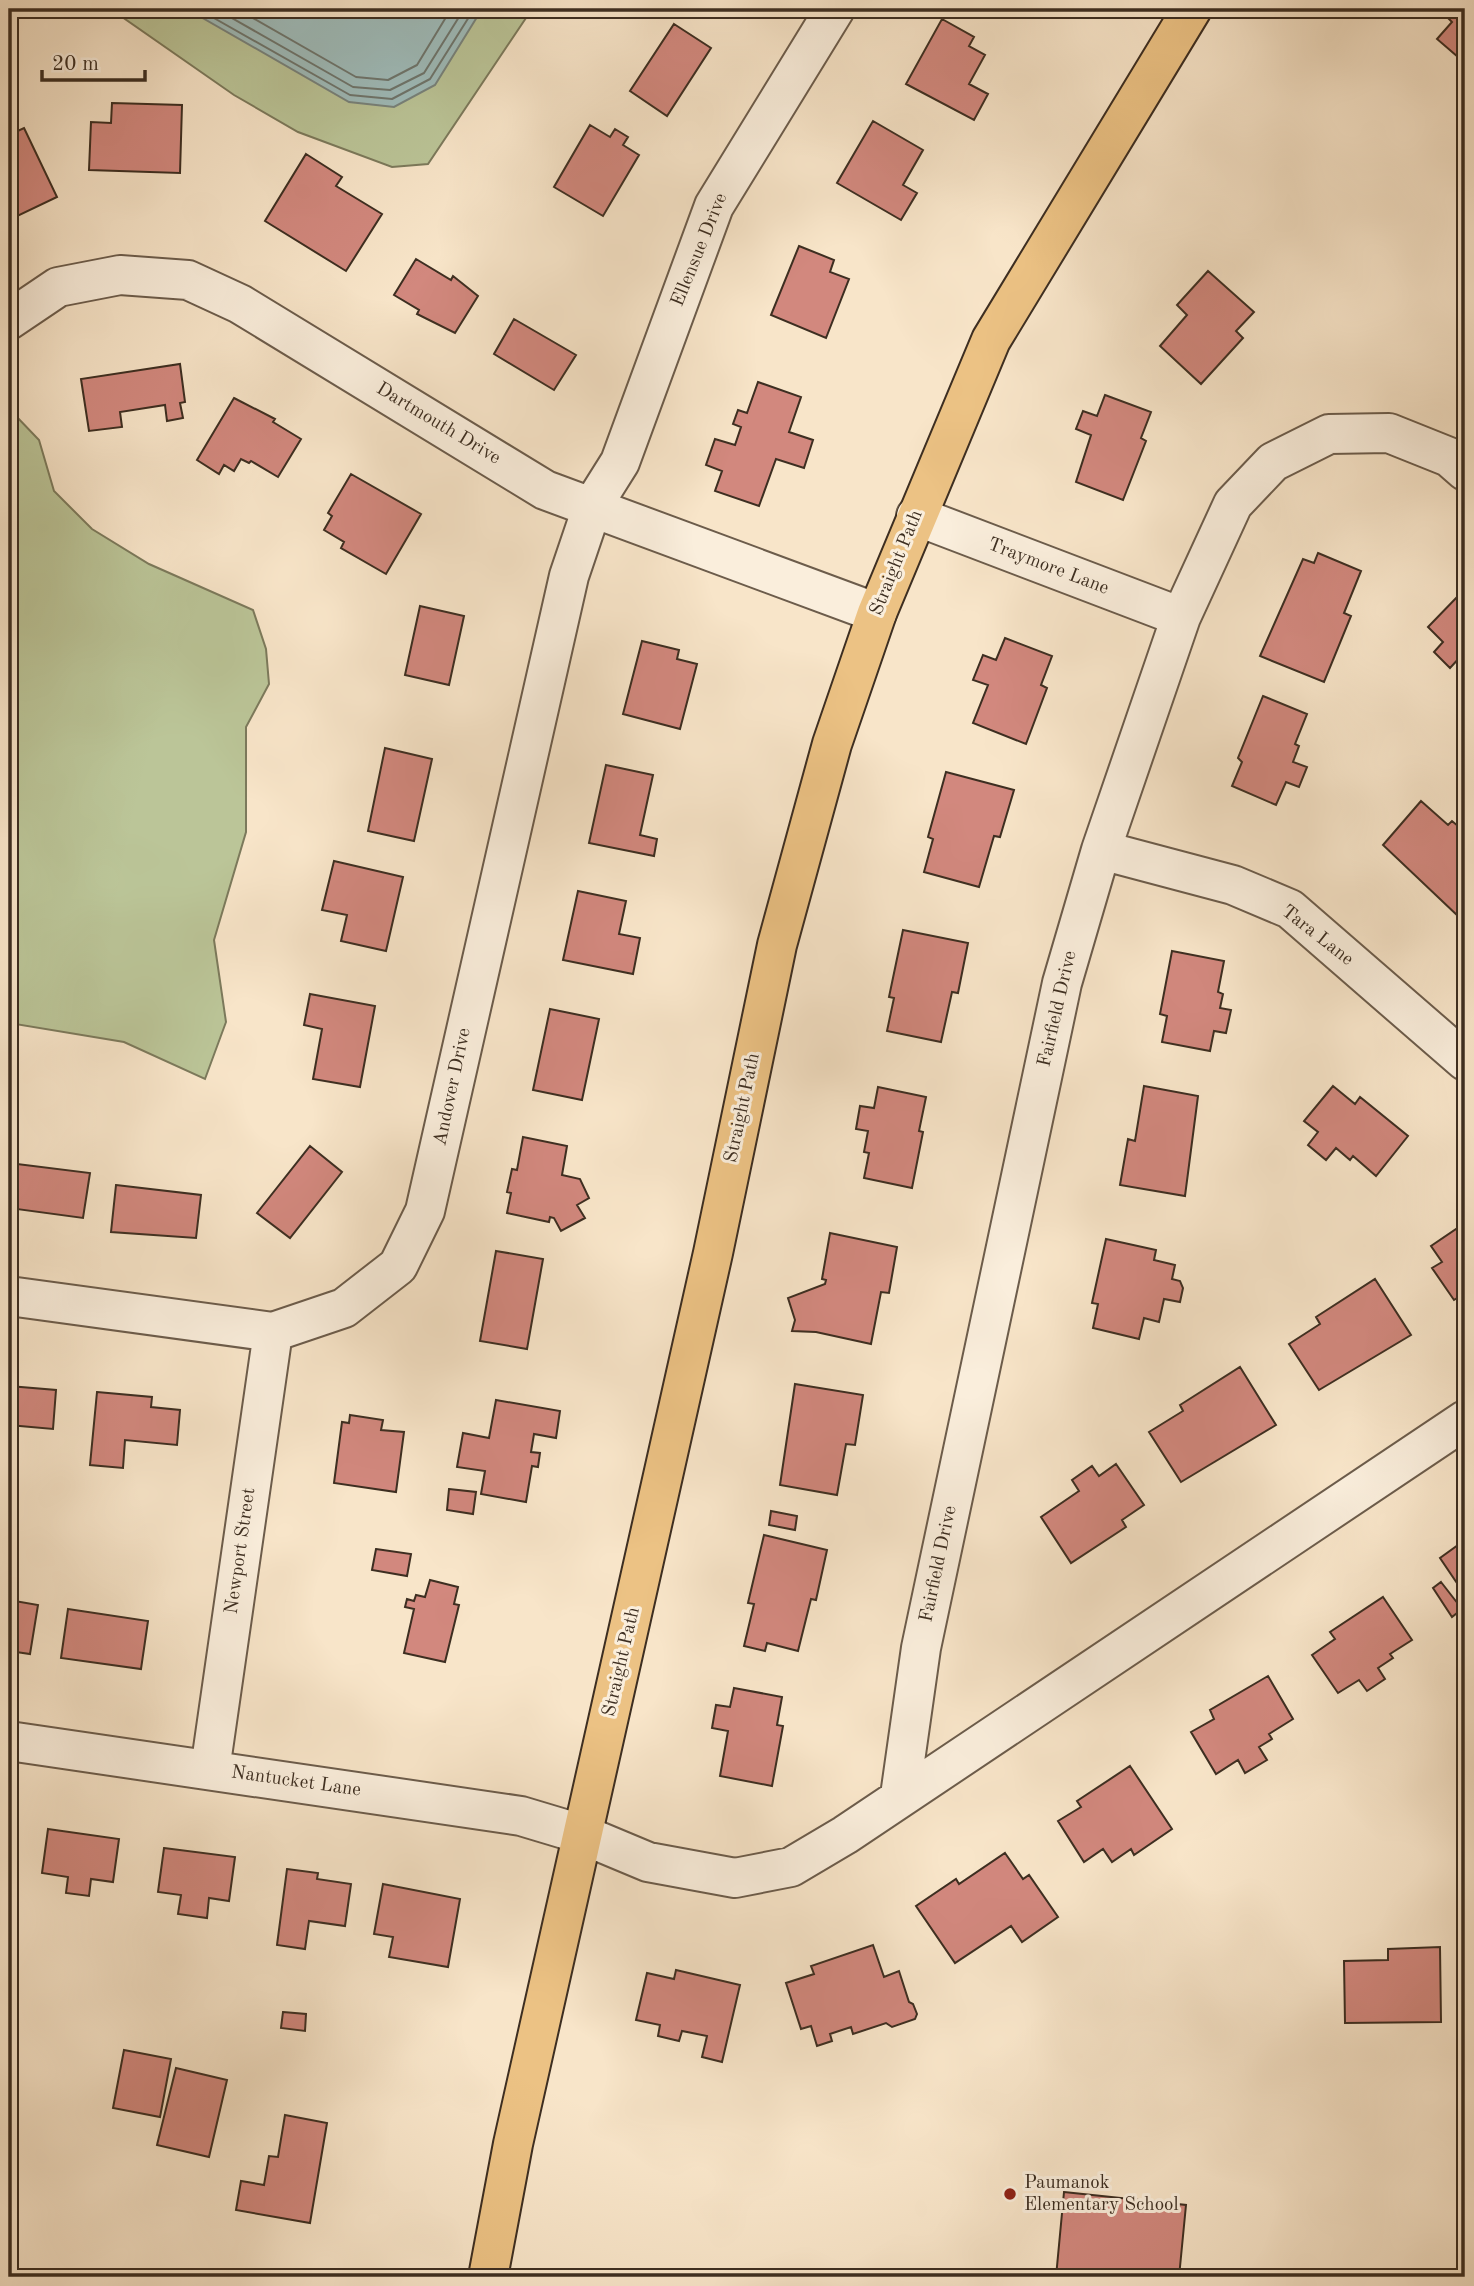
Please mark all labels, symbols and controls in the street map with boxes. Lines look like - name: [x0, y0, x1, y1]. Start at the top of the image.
- scale bar: [42, 38, 145, 82]
- text: 20 m: [52, 54, 99, 75]
- street label: Ellensue Drive: [669, 191, 731, 309]
- street label: Dartmouth Drive: [373, 379, 503, 469]
- street label: Straight Path: [867, 508, 927, 618]
- street label: Traymore Lane: [985, 535, 1111, 599]
- street label: Tara Lane: [1277, 902, 1357, 970]
- street label: Fairfield Drive: [1035, 949, 1081, 1069]
- street label: Andover Drive: [431, 1026, 475, 1148]
- street label: Straight Path: [722, 1051, 764, 1165]
- street label: Newport Street: [223, 1487, 259, 1615]
- street label: Fairfield Drive: [917, 1504, 961, 1624]
- street label: Straight Path: [600, 1605, 644, 1719]
- street label: Nantucket Lane: [230, 1763, 362, 1801]
- place label: Paumanok Elementary School: [1024, 2174, 1179, 2215]
- marker: Paumanok Elementary School: [1002, 2186, 1018, 2202]

